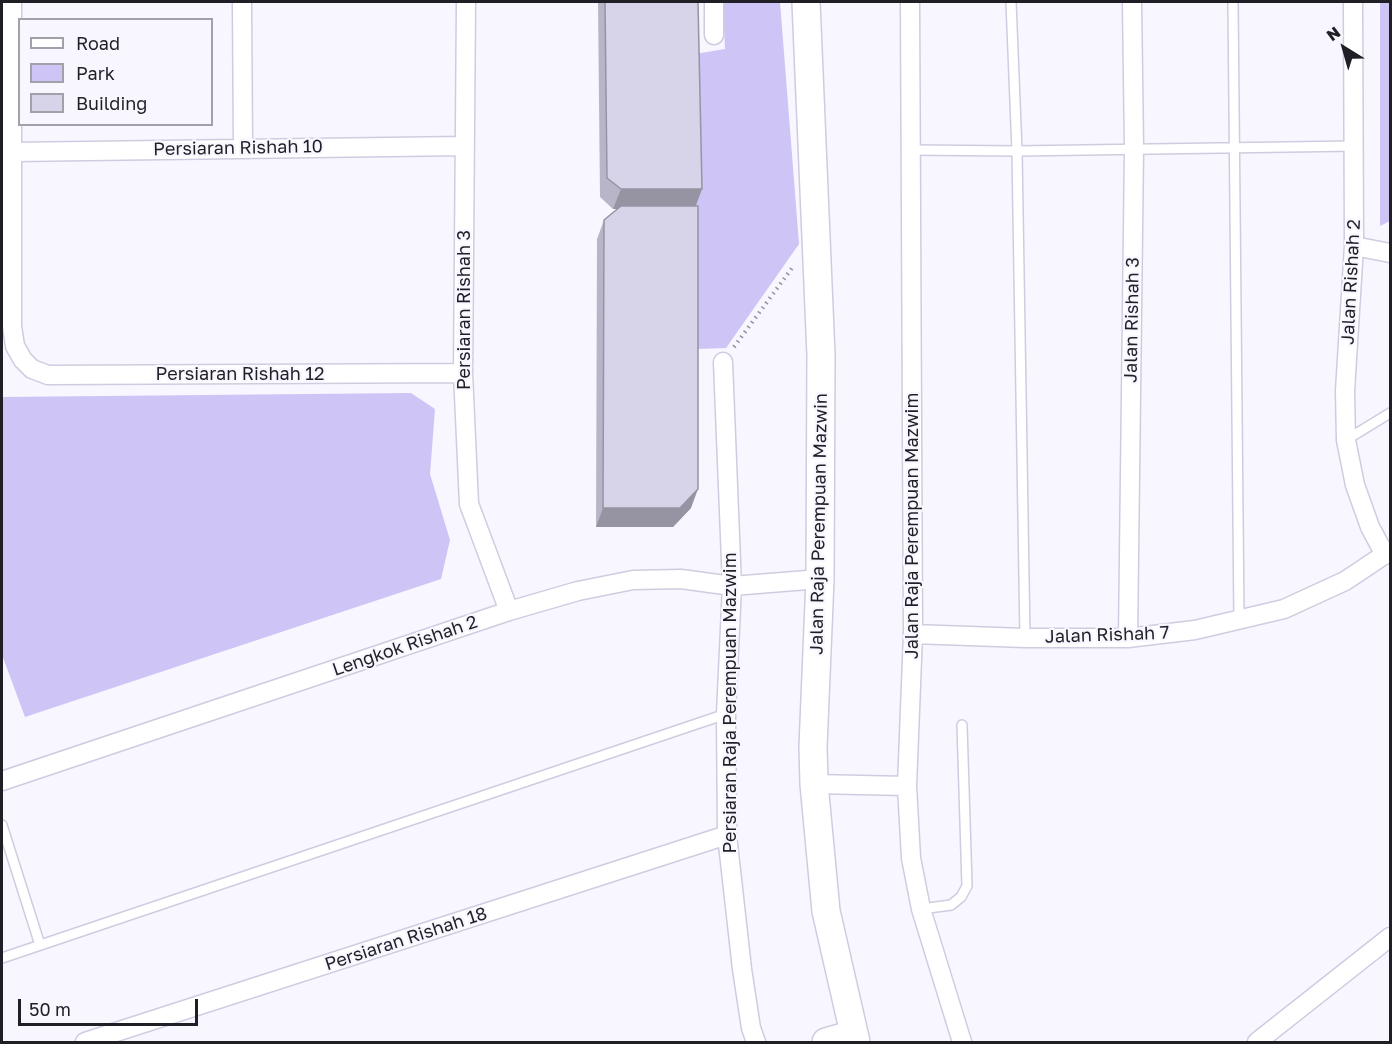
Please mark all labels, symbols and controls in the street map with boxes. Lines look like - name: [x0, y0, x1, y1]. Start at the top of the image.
- legend: [18, 18, 213, 126]
- north arrow: [1314, 18, 1374, 78]
- text: N: [1322, 22, 1344, 45]
- text: Road: [76, 32, 120, 54]
- text: Park: [76, 62, 115, 84]
- text: Building: [76, 92, 147, 114]
- street label: Persiaran Rishah 10: [153, 136, 323, 160]
- street label: Jalan Rishah 2: [1337, 219, 1365, 345]
- street label: Persiaran Rishah 3: [453, 230, 475, 390]
- street label: Jalan Rishah 3: [1120, 257, 1144, 383]
- street label: Persiaran Rishah 12: [156, 363, 324, 385]
- street label: Jalan Raja Perempuan Mazwin: [806, 393, 832, 655]
- street label: Jalan Raja Perempuan Mazwim: [901, 393, 923, 659]
- street label: Persiaran Raja Perempuan Mazwim: [719, 552, 741, 854]
- street label: Lengkok Rishah 2: [330, 611, 480, 681]
- street label: Jalan Rishah 7: [1044, 622, 1170, 648]
- street label: Persiaran Rishah 18: [322, 903, 490, 975]
- scale bar: [21, 987, 201, 1025]
- text: 50 m: [29, 998, 71, 1020]

